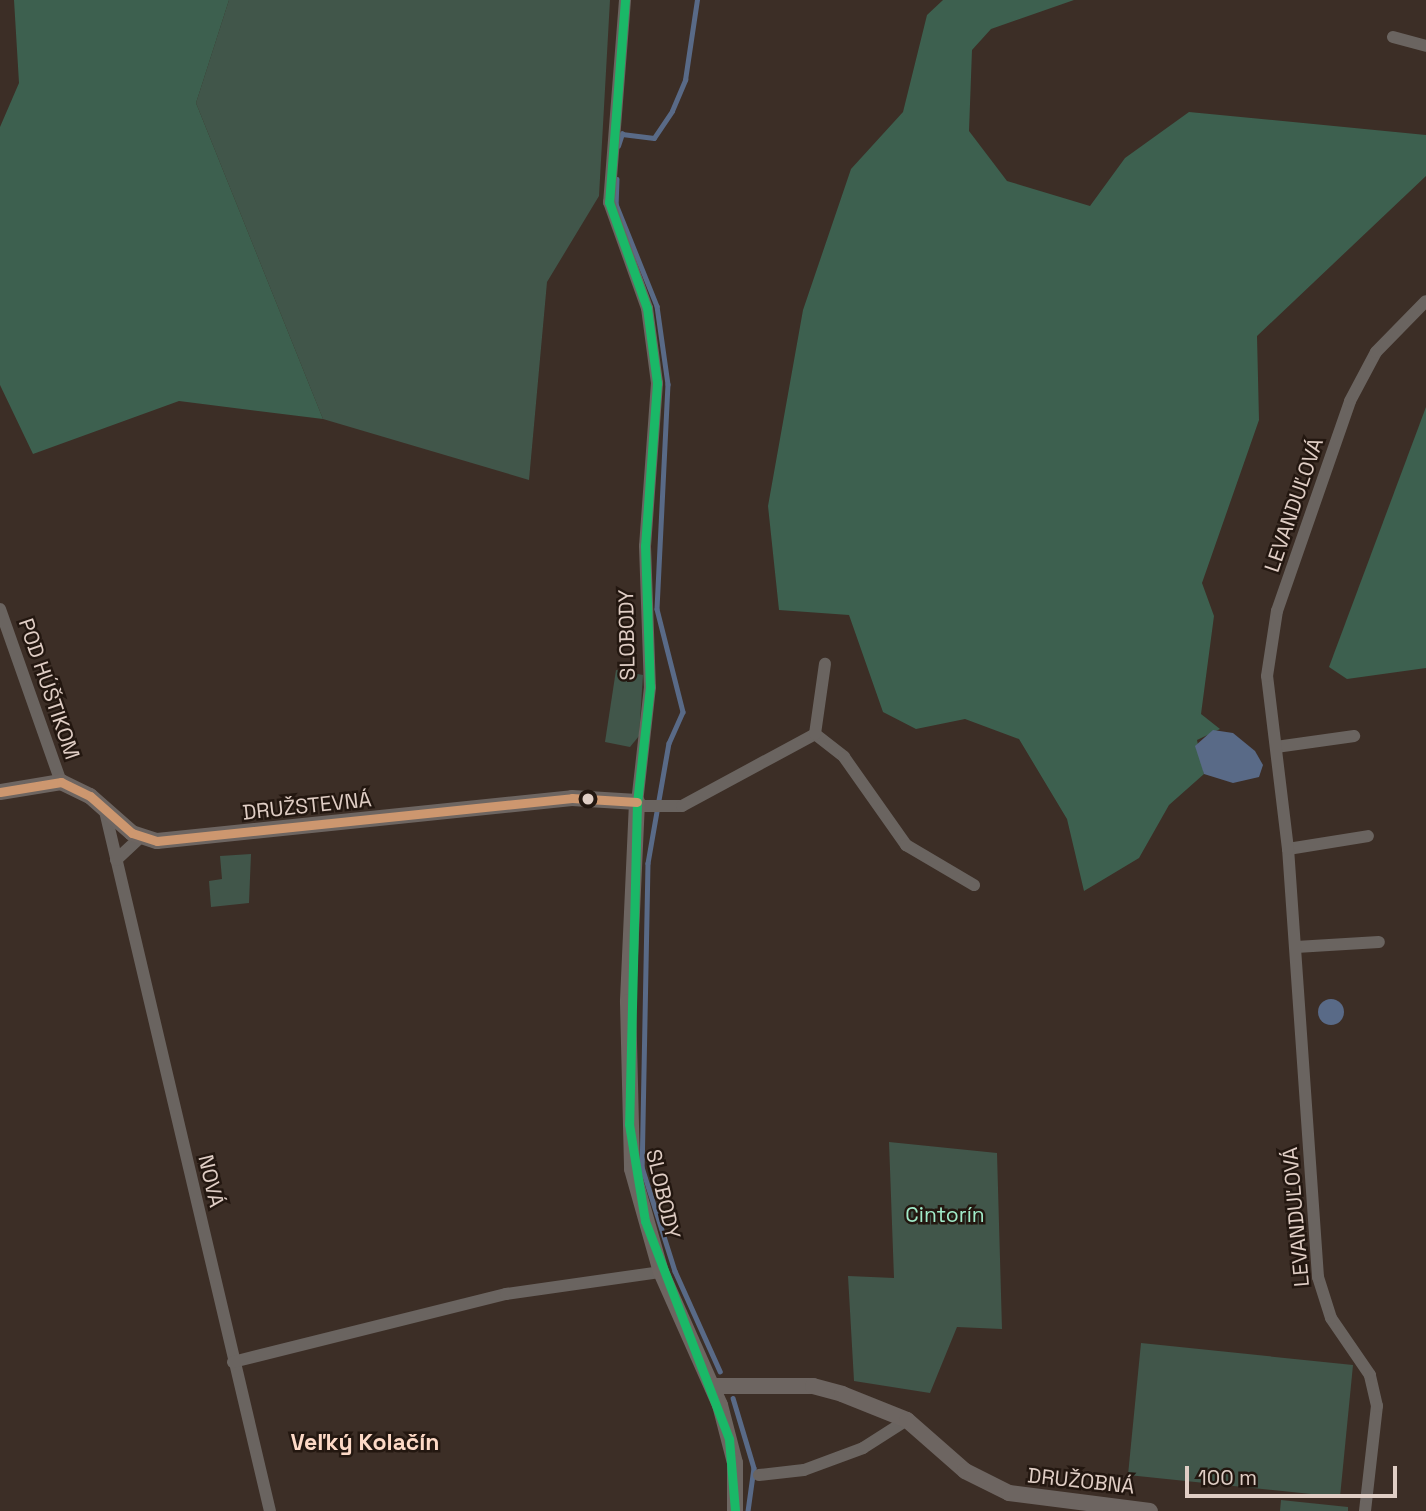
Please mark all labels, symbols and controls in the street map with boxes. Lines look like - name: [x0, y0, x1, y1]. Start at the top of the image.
- street label: LEVANDUĽOVÁ: [1259, 435, 1329, 575]
- street label: SLOBODY: [614, 589, 640, 681]
- street label: POD HÚŠTIKOM: [13, 615, 85, 763]
- street label: DRUŽSTEVNÁ: [241, 787, 373, 825]
- unlabelled marker: [581, 792, 595, 806]
- street label: LEVANDUĽOVÁ: [1277, 1146, 1315, 1288]
- street label: SLOBODY: [640, 1147, 686, 1241]
- street label: NOVÁ: [193, 1152, 229, 1210]
- park label: Cintorín: [905, 1202, 985, 1228]
- district label: Veľký Kolačín: [290, 1428, 440, 1456]
- scale bar: [1188, 1452, 1400, 1496]
- street label: DRUŽOBNÁ: [1026, 1463, 1136, 1499]
- text: 100 m: [1198, 1464, 1257, 1491]

